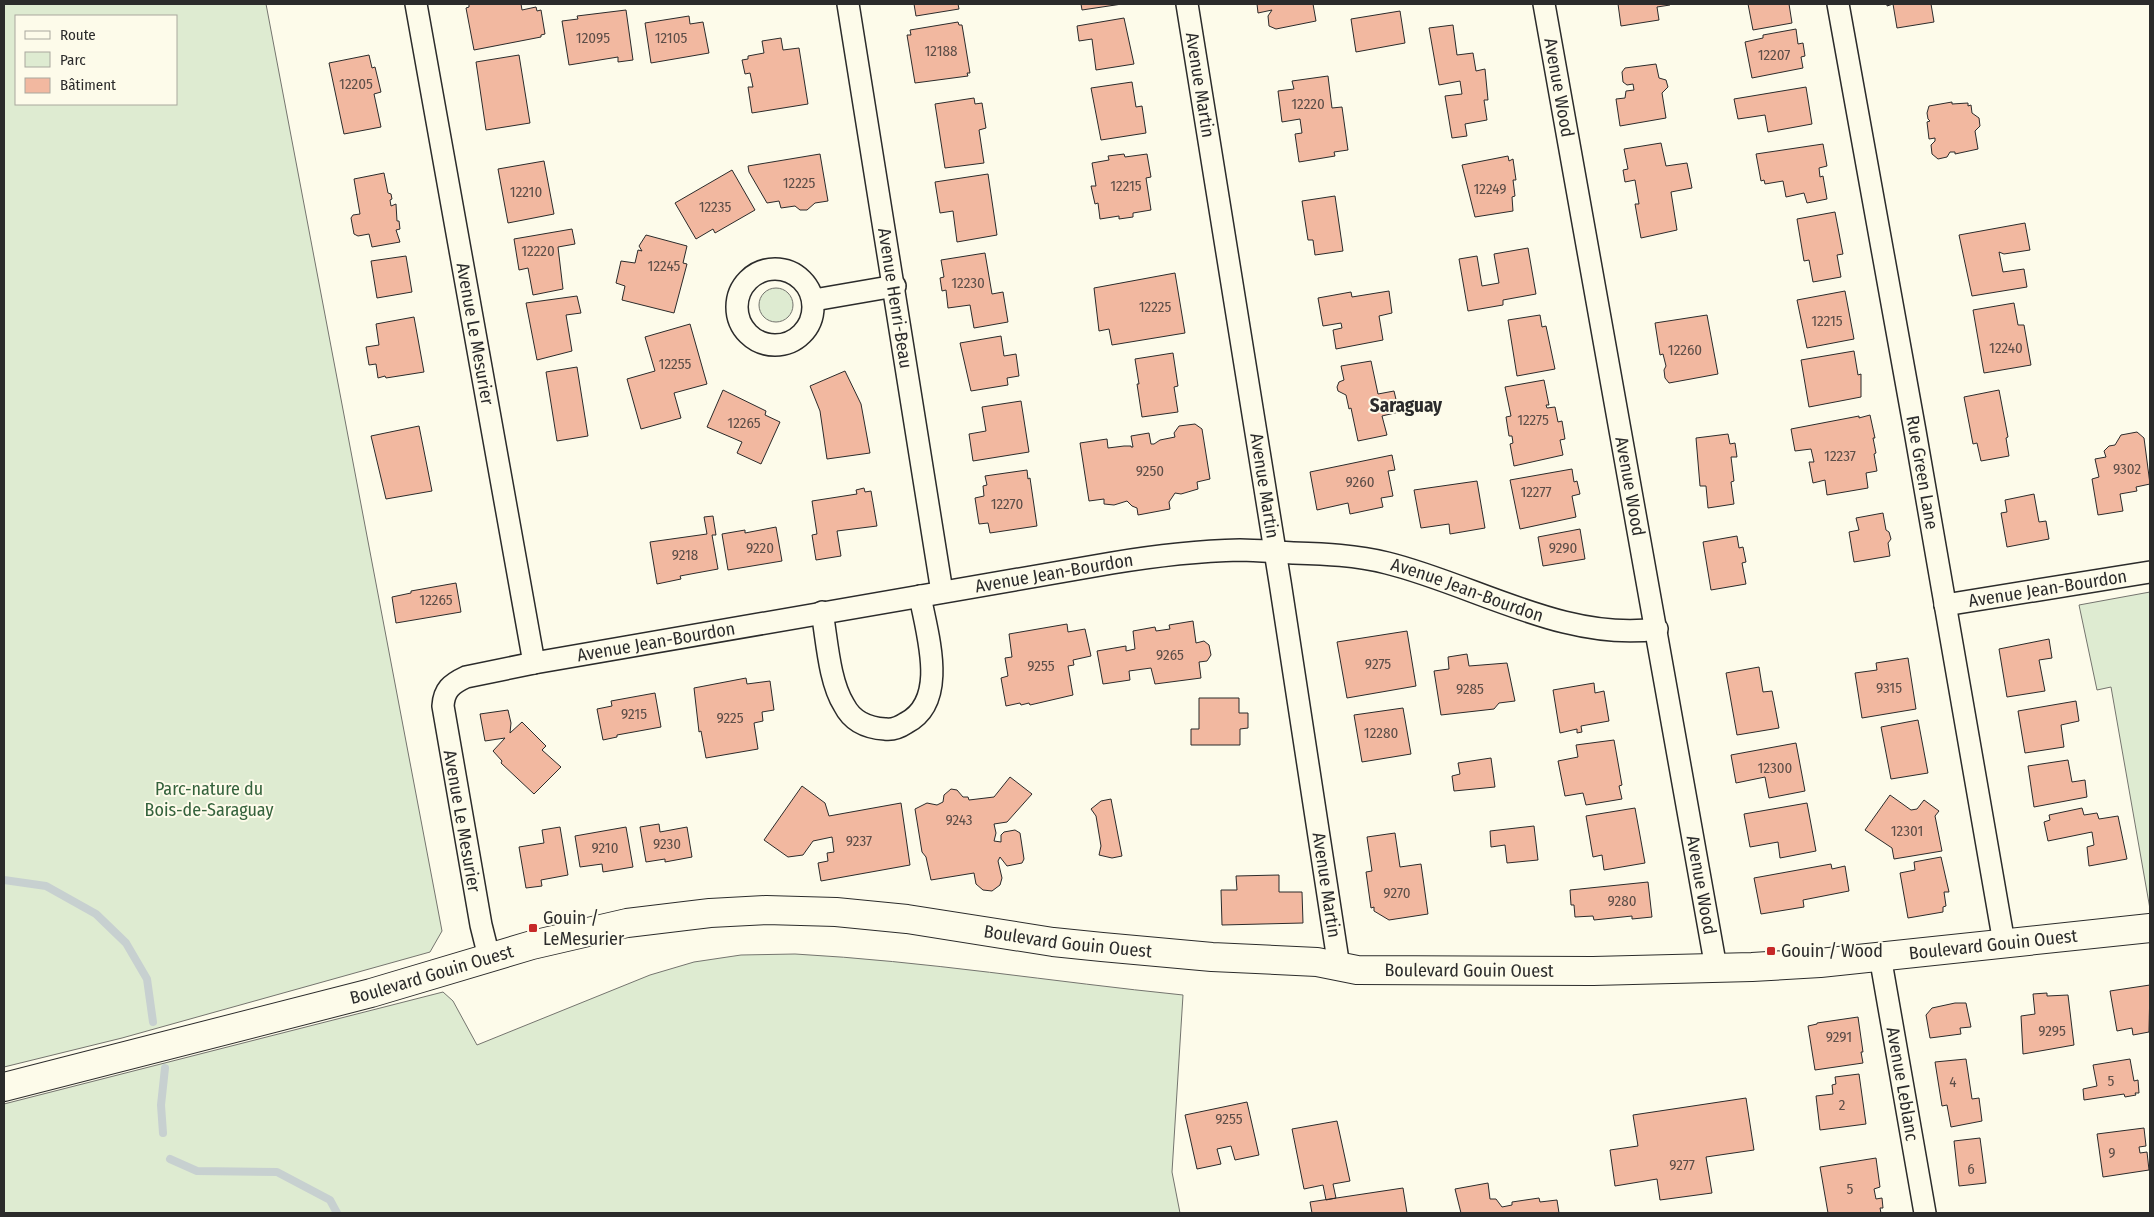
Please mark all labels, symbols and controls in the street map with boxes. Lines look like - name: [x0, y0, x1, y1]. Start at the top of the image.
- legend: [15, 15, 178, 105]
- text: Route: [60, 26, 96, 44]
- house number: 12095: [576, 29, 610, 47]
- house number: 12105: [655, 29, 687, 47]
- street label: Avenue Martin: [1181, 31, 1219, 139]
- street label: Avenue Wood: [1539, 36, 1579, 139]
- house number: 12188: [925, 42, 958, 60]
- house number: 12207: [1758, 46, 1790, 64]
- text: Parc: [60, 51, 86, 69]
- house number: 12205: [339, 75, 373, 93]
- text: Bâtiment: [60, 76, 116, 94]
- house number: 12220: [1291, 95, 1325, 113]
- house number: 12225: [783, 174, 815, 192]
- house number: 12215: [1110, 177, 1142, 195]
- house number: 12249: [1473, 180, 1507, 198]
- house number: 12210: [510, 183, 542, 201]
- house number: 12235: [699, 198, 731, 216]
- street label: Avenue Henri-Beau: [873, 226, 917, 370]
- house number: 12220: [521, 242, 555, 260]
- house number: 12245: [648, 257, 680, 275]
- street label: Avenue Le Mesurier: [452, 261, 499, 407]
- house number: 12230: [951, 274, 985, 292]
- house number: 12225: [1139, 298, 1171, 316]
- house number: 12215: [1811, 312, 1843, 330]
- house number: 12240: [1989, 339, 2023, 357]
- house number: 12260: [1668, 341, 1702, 359]
- house number: 12255: [659, 355, 691, 373]
- district label: Saraguay: [1370, 394, 1443, 417]
- house number: 12275: [1517, 411, 1549, 429]
- house number: 12265: [727, 414, 761, 432]
- street label: Rue Green Lane: [1901, 414, 1943, 531]
- street label: Avenue Martin: [1245, 432, 1284, 540]
- street label: Avenue Wood: [1610, 435, 1650, 538]
- house number: 12237: [1824, 447, 1856, 465]
- house number: 9302: [2113, 460, 2141, 478]
- house number: 9250: [1136, 462, 1164, 480]
- house number: 9260: [1346, 473, 1374, 491]
- house number: 12277: [1520, 483, 1552, 501]
- house number: 12270: [991, 495, 1023, 513]
- house number: 9220: [746, 539, 774, 557]
- house number: 9290: [1549, 539, 1577, 557]
- house number: 9218: [672, 546, 698, 564]
- street label: Avenue Jean-Bourdon: [973, 549, 1135, 598]
- street label: Avenue Jean-Bourdon: [1389, 553, 1546, 627]
- street label: Avenue Jean-Bourdon: [1967, 565, 2129, 612]
- house number: 12265: [419, 591, 453, 609]
- street label: Avenue Jean-Bourdon: [575, 617, 737, 666]
- house number: 9265: [1156, 646, 1184, 664]
- house number: 9275: [1365, 655, 1391, 673]
- house number: 9255: [1027, 657, 1055, 675]
- house number: 9315: [1876, 679, 1902, 697]
- house number: 9285: [1456, 680, 1484, 698]
- house number: 9215: [621, 705, 647, 723]
- house number: 9225: [716, 709, 744, 727]
- house number: 12280: [1364, 724, 1398, 742]
- street label: Avenue Le Mesurier: [439, 748, 485, 894]
- house number: 12300: [1758, 759, 1792, 777]
- park label: Parc-nature du Bois-de-Saraguay: [145, 778, 273, 821]
- house number: 9243: [945, 811, 973, 829]
- house number: 12301: [1891, 822, 1923, 840]
- street label: Avenue Martin: [1308, 831, 1345, 939]
- house number: 9237: [846, 832, 872, 850]
- street label: Avenue Wood: [1682, 834, 1721, 936]
- house number: 9230: [653, 835, 681, 853]
- house number: 9210: [592, 839, 619, 857]
- house number: 9270: [1383, 884, 1411, 902]
- house number: 9280: [1608, 892, 1636, 910]
- place label: Gouin / LeMesurier: [543, 907, 625, 950]
- street label: Boulevard Gouin Ouest: [982, 920, 1153, 963]
- marker: Gouin / LeMesurier: [527, 922, 539, 934]
- street label: Boulevard Gouin Ouest: [1908, 925, 2078, 965]
- street label: Boulevard Gouin Ouest: [347, 940, 516, 1009]
- place label: Gouin / Wood: [1781, 940, 1883, 962]
- marker: Gouin / Wood: [1765, 945, 1777, 957]
- street label: Boulevard Gouin Ouest: [1384, 959, 1554, 982]
- house number: 9295: [2038, 1022, 2066, 1040]
- street label: Avenue Leblanc: [1882, 1025, 1923, 1143]
- house number: 9291: [1826, 1028, 1852, 1046]
- house number: 5: [2108, 1072, 2115, 1090]
- house number: 4: [1949, 1073, 1957, 1091]
- house number: 2: [1839, 1096, 1846, 1114]
- house number: 9255: [1215, 1110, 1243, 1128]
- house number: 9: [2108, 1144, 2116, 1162]
- house number: 9277: [1669, 1156, 1695, 1174]
- house number: 6: [1967, 1160, 1975, 1178]
- house number: 5: [1847, 1180, 1854, 1198]

